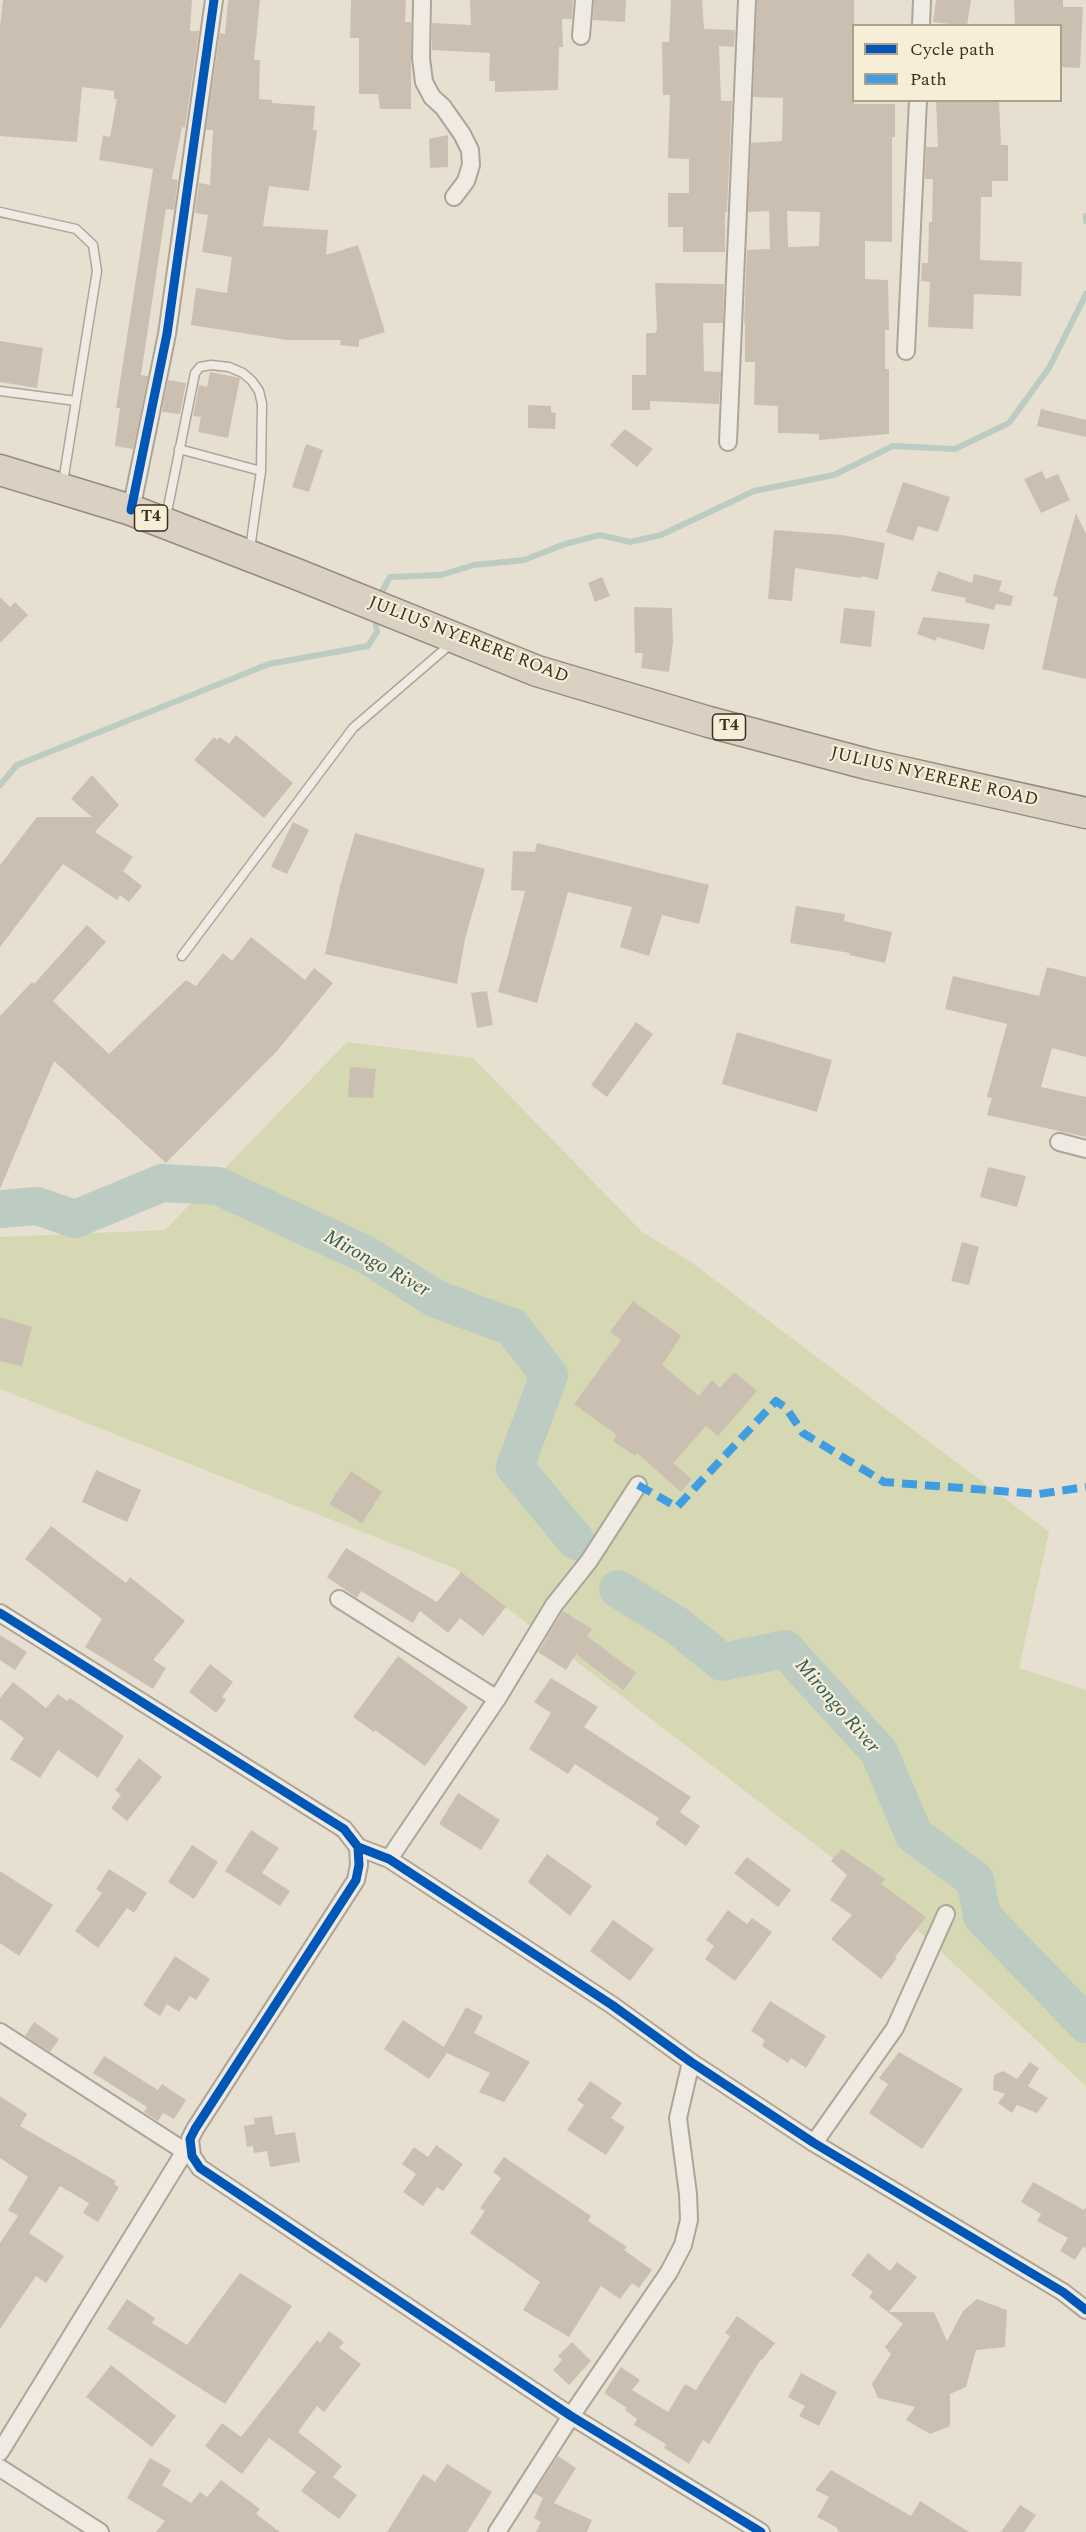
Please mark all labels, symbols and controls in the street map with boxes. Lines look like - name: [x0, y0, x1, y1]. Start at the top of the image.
- legend: [852, 24, 1062, 102]
- text: Cycle path: [910, 36, 995, 63]
- text: Path: [910, 66, 947, 93]
- road number: T4: [134, 505, 168, 531]
- street label: JULIUS NYERERE ROAD: [365, 593, 571, 689]
- road number: T4: [712, 714, 746, 740]
- street label: JULIUS NYERERE ROAD: [828, 744, 1040, 812]
- water label: Mirongo River: [319, 1226, 433, 1304]
- water label: Mirongo River: [788, 1655, 884, 1759]

